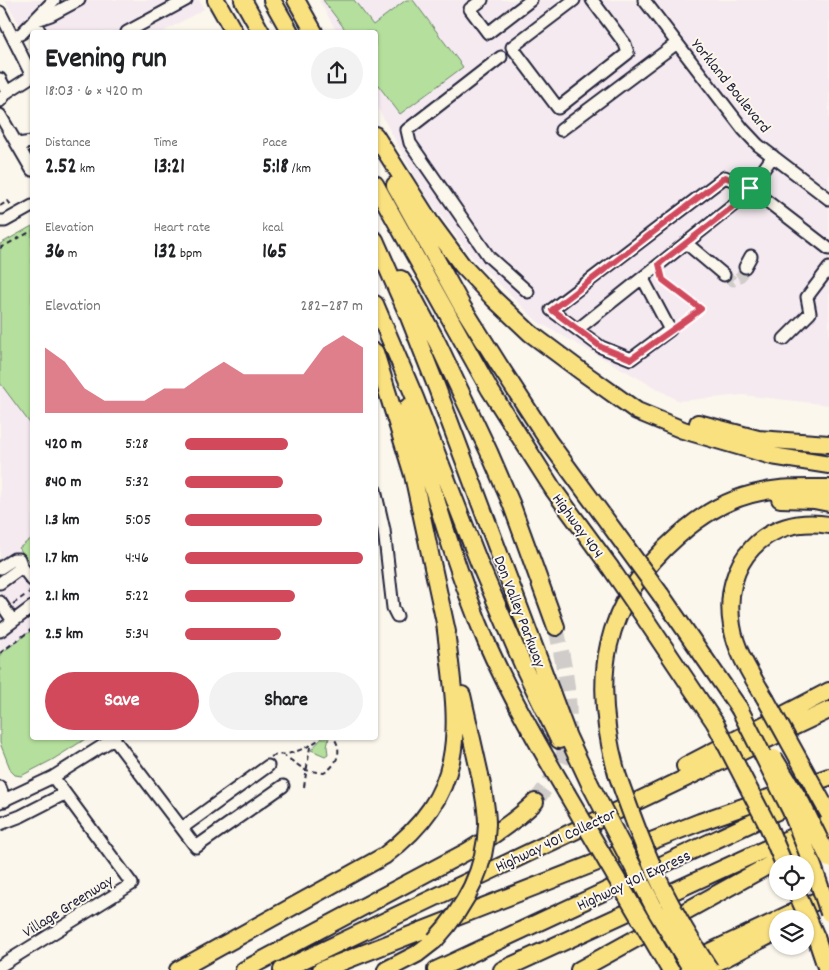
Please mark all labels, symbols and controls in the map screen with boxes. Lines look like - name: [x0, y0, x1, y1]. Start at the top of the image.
- street label: Yorkland Boulevard: [685, 34, 775, 139]
- text: Evening run: [45, 41, 167, 81]
- button: share: [311, 47, 363, 99]
- text: 18:03 · 6 × 420 m: [45, 80, 143, 103]
- text: Distance: [45, 133, 91, 153]
- text: Time: [154, 133, 178, 153]
- text: Pace: [262, 133, 287, 153]
- text: 2.52: [45, 153, 77, 183]
- text: 13:21: [154, 153, 185, 183]
- text: 5:18: [262, 153, 289, 183]
- text: km: [77, 159, 95, 179]
- text: /km: [289, 159, 311, 179]
- pin: [729, 167, 771, 209]
- icon: arrive: [736, 174, 764, 202]
- text: Elevation: [45, 218, 94, 238]
- text: Heart rate: [154, 218, 210, 238]
- text: kcal: [262, 218, 284, 238]
- text: 36: [45, 238, 65, 268]
- text: 132: [154, 238, 177, 268]
- text: 165: [262, 238, 287, 268]
- text: m: [65, 244, 77, 264]
- text: bpm: [177, 244, 202, 264]
- text: Elevation: [45, 295, 101, 318]
- text: 282–287 m: [300, 295, 363, 318]
- text: 420 m: [45, 433, 82, 456]
- text: 5:28: [125, 433, 148, 456]
- text: 840 m: [45, 471, 81, 494]
- text: 5:32: [125, 471, 149, 494]
- street label: Highway 404: [546, 489, 608, 564]
- text: 1.3 km: [45, 509, 79, 532]
- text: 5:05: [125, 509, 151, 532]
- text: 1.7 km: [45, 547, 79, 570]
- text: 4:46: [125, 547, 149, 570]
- street label: Don Valley Parkway: [487, 553, 551, 672]
- text: 2.1 km: [45, 585, 79, 608]
- text: 5:22: [125, 585, 149, 608]
- text: 2.5 km: [45, 623, 83, 646]
- text: 5:34: [125, 623, 149, 646]
- button: Save: [45, 672, 199, 730]
- button: Share: [209, 672, 363, 730]
- street label: Highway 401 Collector: [492, 803, 620, 879]
- street label: Highway 401 Express: [573, 845, 695, 918]
- map controls: [769, 855, 814, 955]
- button: locate: [769, 855, 814, 900]
- street label: Village Greenway: [18, 870, 119, 944]
- button: layers: [769, 910, 814, 955]

